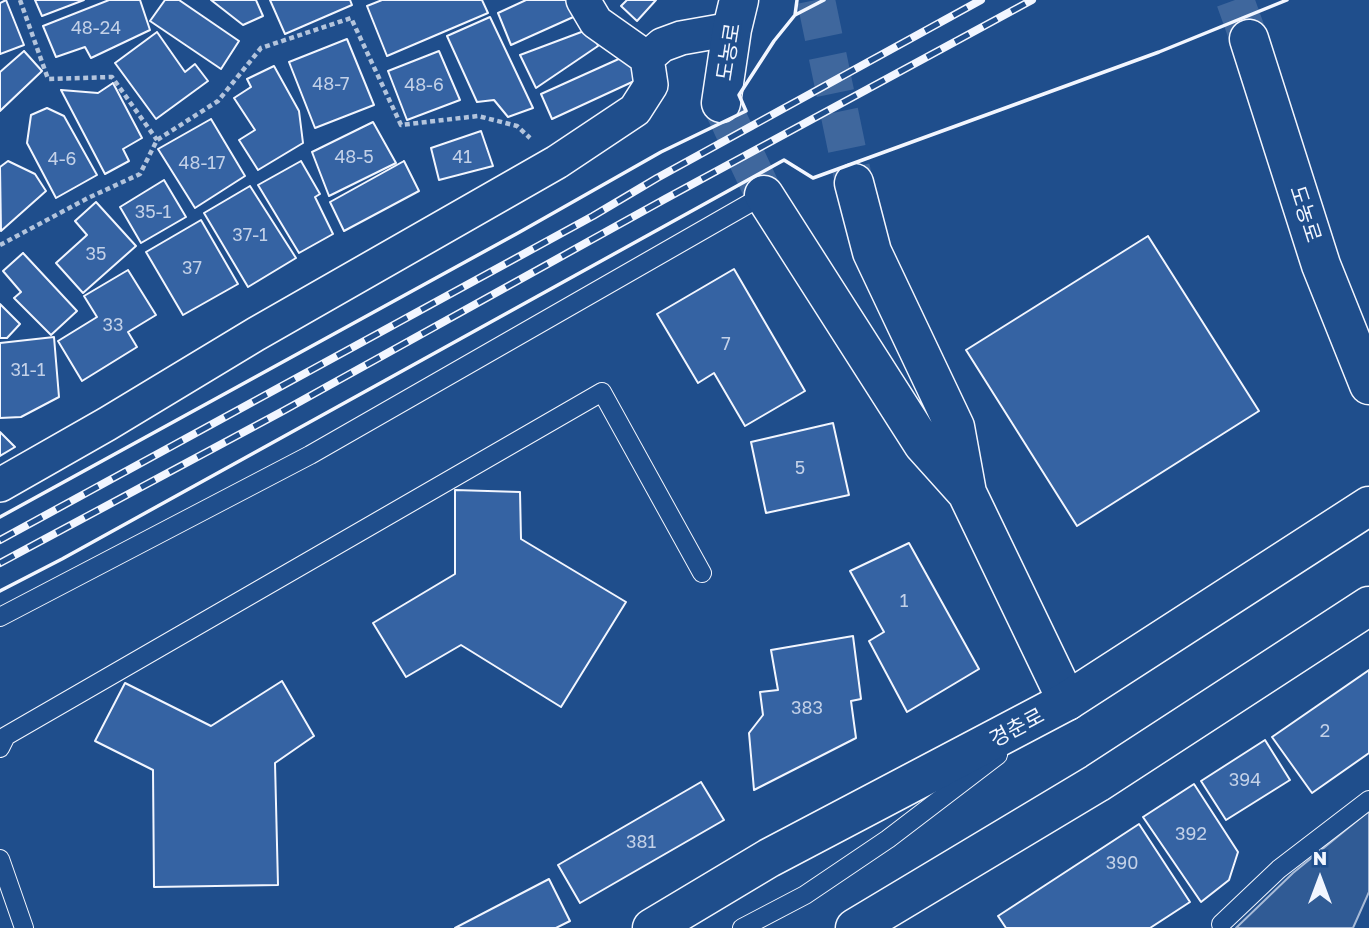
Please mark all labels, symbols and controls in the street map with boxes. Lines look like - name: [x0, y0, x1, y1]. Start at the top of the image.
- house number: 48-24: [71, 17, 121, 39]
- street label: 도농로: [712, 21, 746, 83]
- house number: 48-7: [312, 73, 350, 95]
- house number: 48-6: [404, 74, 444, 96]
- house number: 48-5: [334, 146, 374, 168]
- house number: 41: [452, 146, 472, 168]
- house number: 4-6: [48, 148, 76, 170]
- house number: 48-17: [178, 152, 226, 174]
- street label: 도농로: [1284, 183, 1326, 245]
- house number: 35-1: [135, 201, 171, 223]
- house number: 37-1: [232, 224, 268, 246]
- house number: 35: [86, 243, 106, 265]
- house number: 37: [182, 257, 202, 279]
- house number: 33: [102, 314, 124, 336]
- house number: 7: [721, 333, 731, 355]
- house number: 31-1: [11, 359, 45, 381]
- house number: 5: [795, 457, 805, 479]
- house number: 1: [900, 590, 908, 612]
- house number: 383: [791, 697, 823, 719]
- street label: 경춘로: [985, 703, 1049, 753]
- house number: 2: [1320, 720, 1330, 742]
- house number: 394: [1229, 769, 1261, 791]
- house number: 392: [1175, 823, 1207, 845]
- house number: 381: [626, 831, 656, 853]
- north arrow: [1285, 844, 1355, 914]
- text: N: [1313, 846, 1327, 869]
- house number: 390: [1106, 852, 1138, 874]

